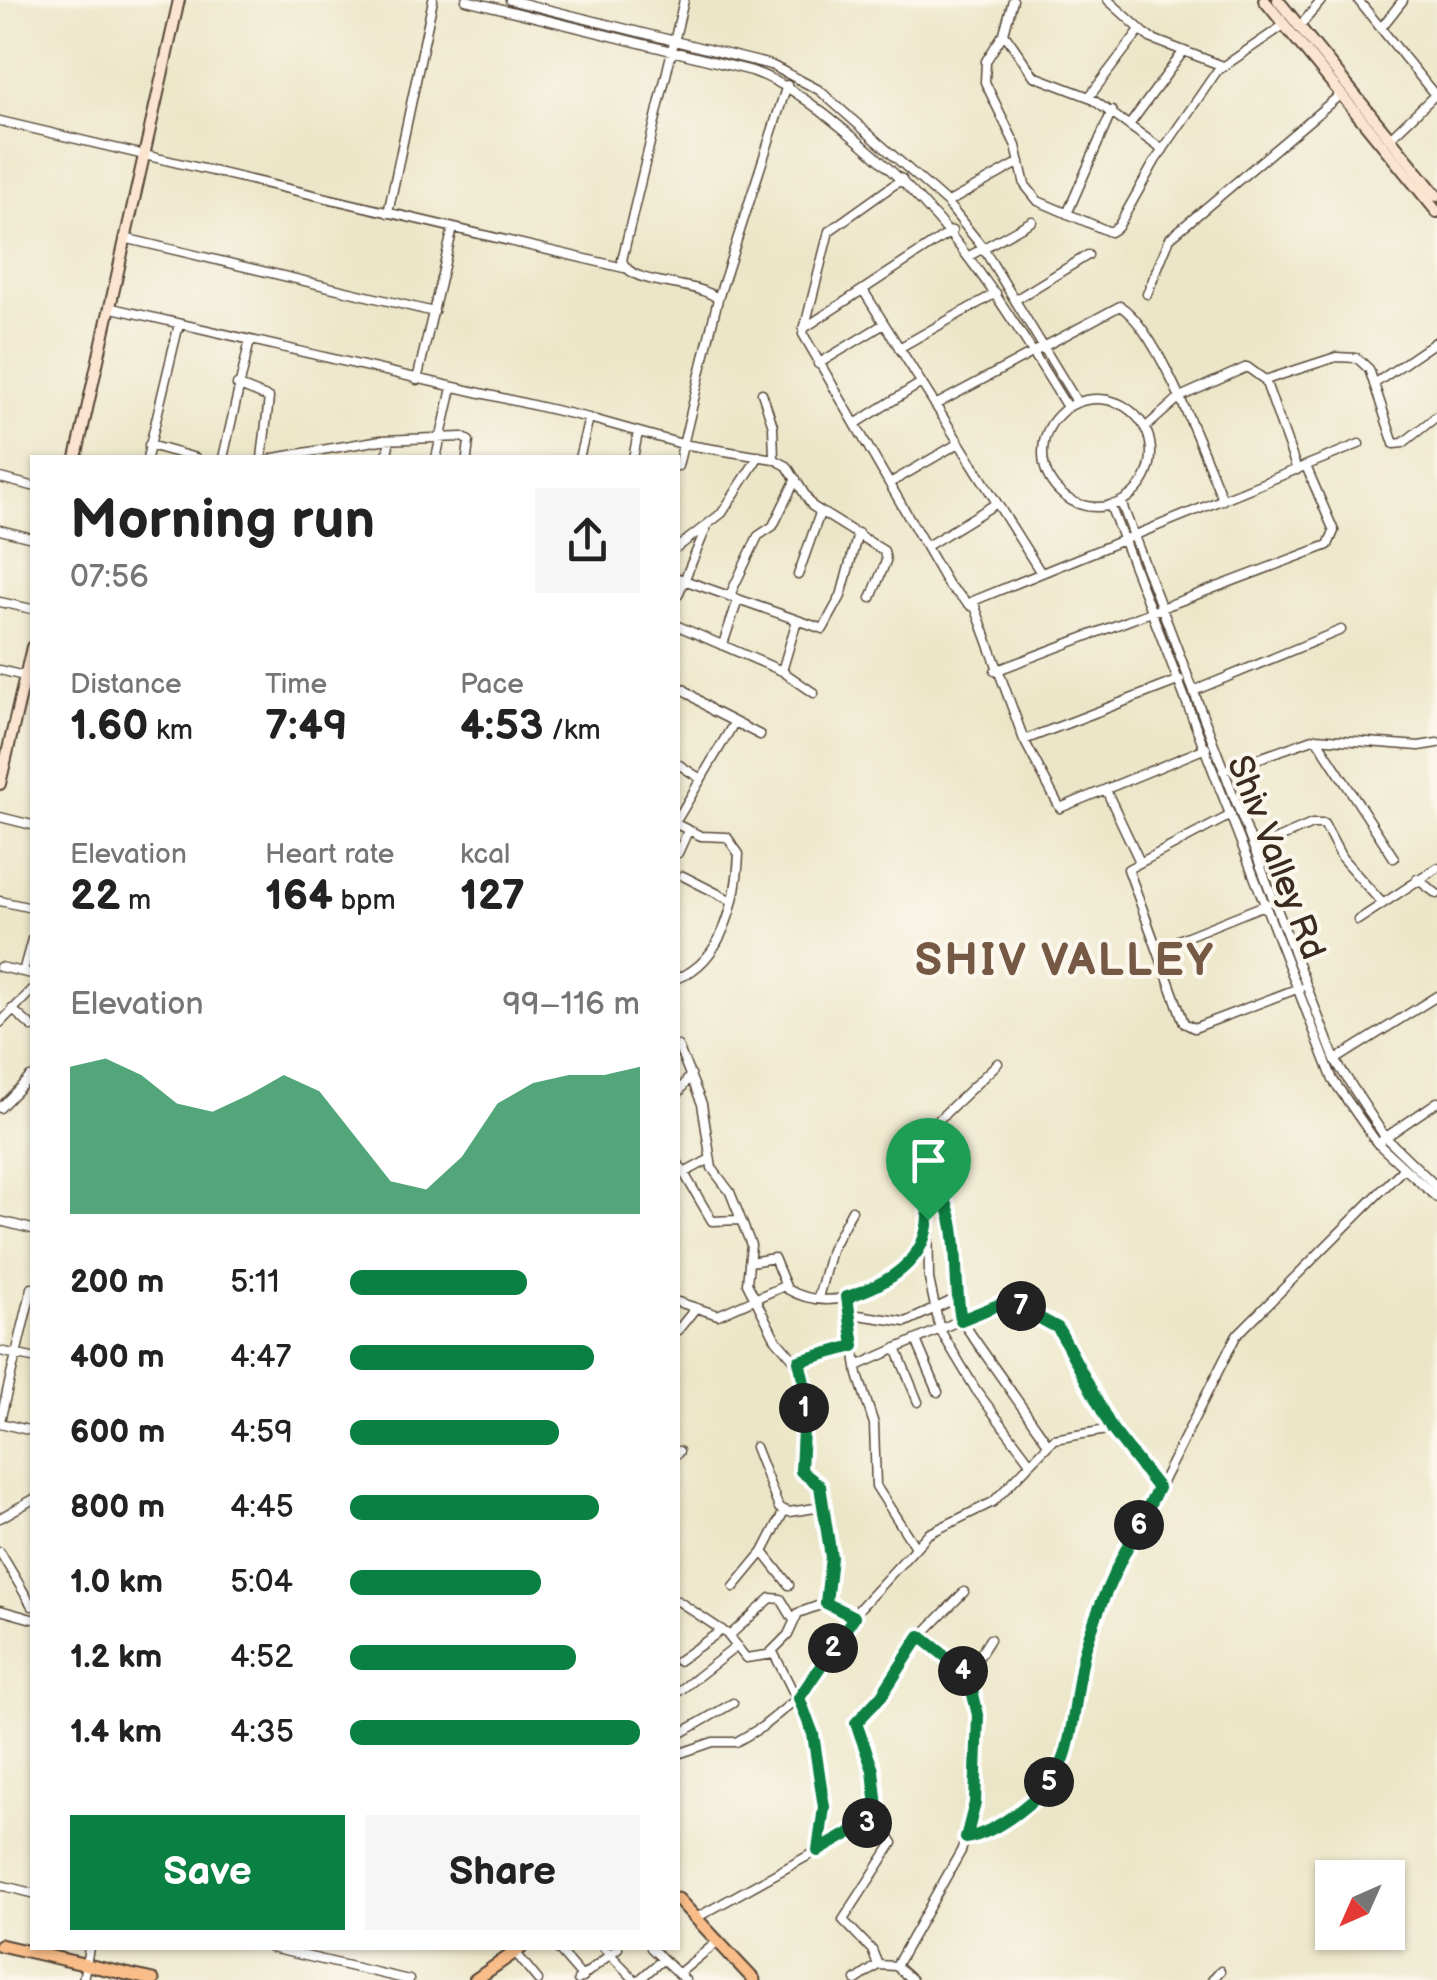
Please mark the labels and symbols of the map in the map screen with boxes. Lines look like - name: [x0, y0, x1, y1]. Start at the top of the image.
- street label: Shiv Valley Rd: [1217, 749, 1334, 966]
- district label: SHIV VALLEY: [915, 934, 1215, 989]
- pin: [886, 1118, 971, 1221]
- pin: 7: [996, 1281, 1046, 1331]
- pin: 1: [779, 1383, 829, 1433]
- pin: 6: [1114, 1500, 1164, 1550]
- pin: 2: [808, 1623, 858, 1673]
- pin: 4: [938, 1646, 988, 1696]
- pin: 5: [1024, 1757, 1074, 1807]
- pin: 3: [842, 1798, 892, 1848]
- north arrow: [1315, 1860, 1405, 1950]

